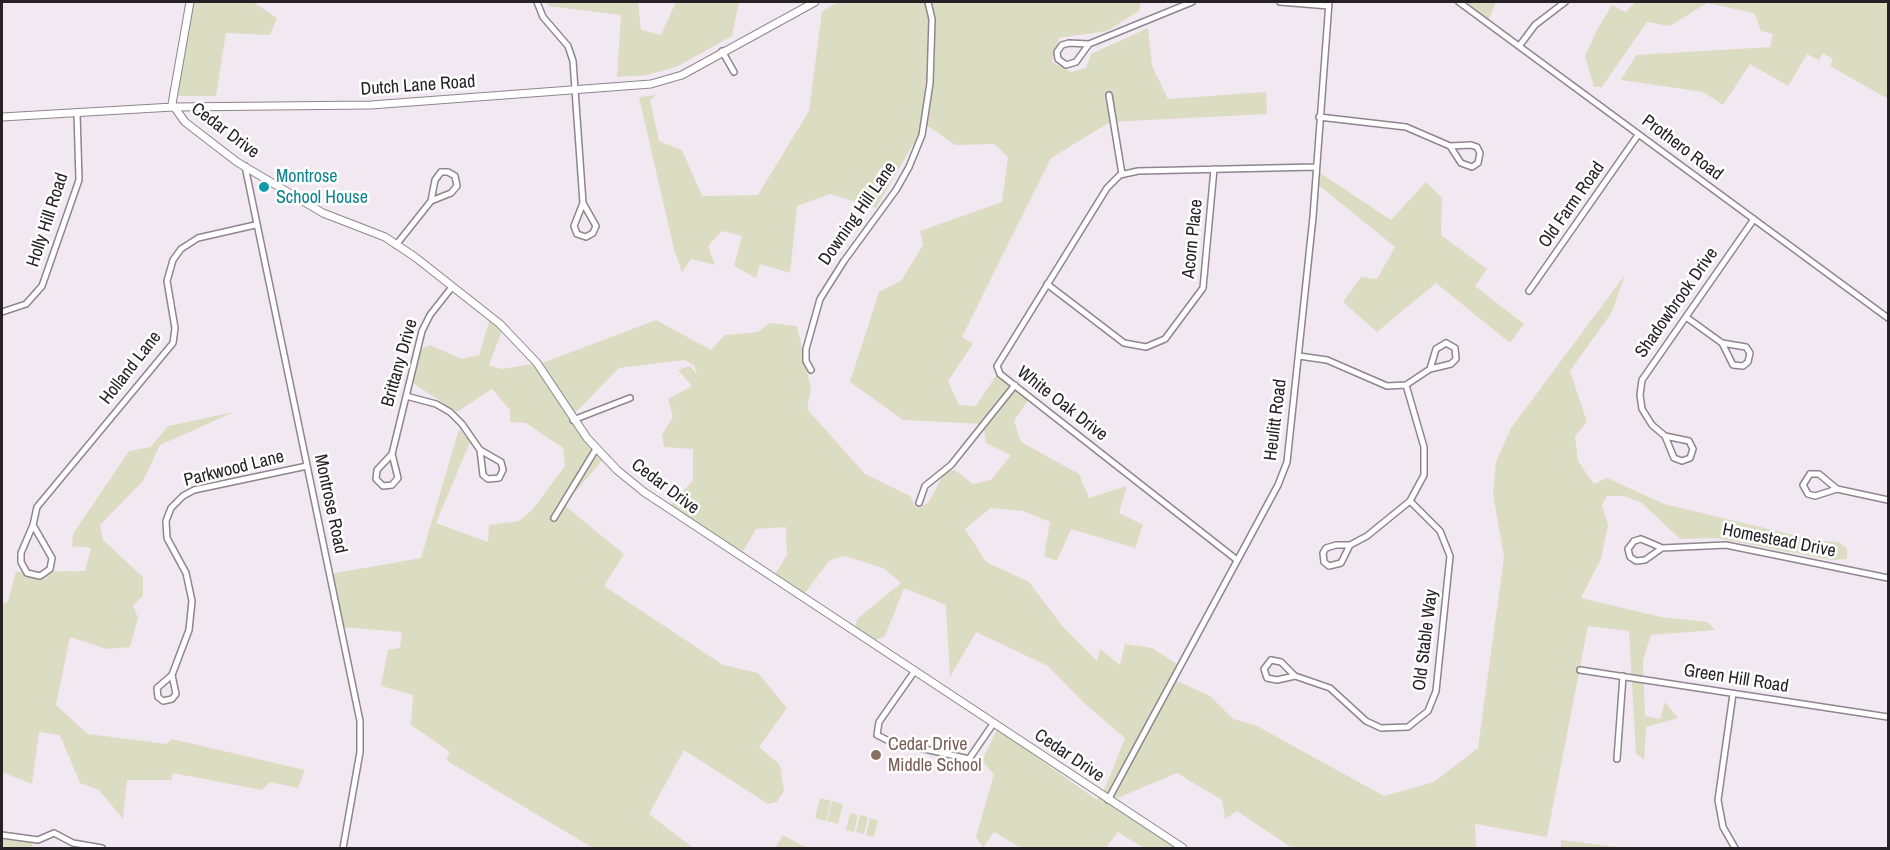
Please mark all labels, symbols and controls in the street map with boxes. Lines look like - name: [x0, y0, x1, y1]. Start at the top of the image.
- street label: Dutch Lane Road: [360, 71, 476, 101]
- street label: Cedar Drive: [187, 98, 263, 164]
- street label: Prothero Road: [1637, 110, 1727, 186]
- street label: Downing Hill Lane: [815, 158, 901, 270]
- street label: Old Farm Road: [1534, 158, 1610, 252]
- place label: Montrose School House: [276, 166, 368, 208]
- street label: Holly Hill Road: [23, 170, 73, 270]
- marker: Montrose School House: [257, 180, 271, 194]
- street label: Acorn Place: [1178, 198, 1208, 280]
- street label: Shadowbrook Drive: [1631, 244, 1723, 362]
- street label: Brittany Drive: [377, 317, 423, 409]
- street label: Holland Lane: [96, 327, 166, 409]
- street label: White Oak Drive: [1012, 362, 1112, 446]
- street label: Heulitt Road: [1260, 378, 1292, 462]
- street label: Parkwood Lane: [182, 446, 286, 492]
- street label: Montrose Road: [309, 452, 351, 556]
- street label: Cedar Drive: [627, 454, 703, 520]
- street label: Homestead Drive: [1721, 519, 1837, 563]
- street label: Old Stable Way: [1409, 588, 1443, 692]
- street label: Green Hill Road: [1682, 660, 1790, 698]
- street label: Cedar Drive: [1030, 725, 1108, 787]
- place label: Cedar Drive Middle School: [888, 734, 982, 777]
- marker: Cedar Drive Middle School: [869, 748, 883, 762]

